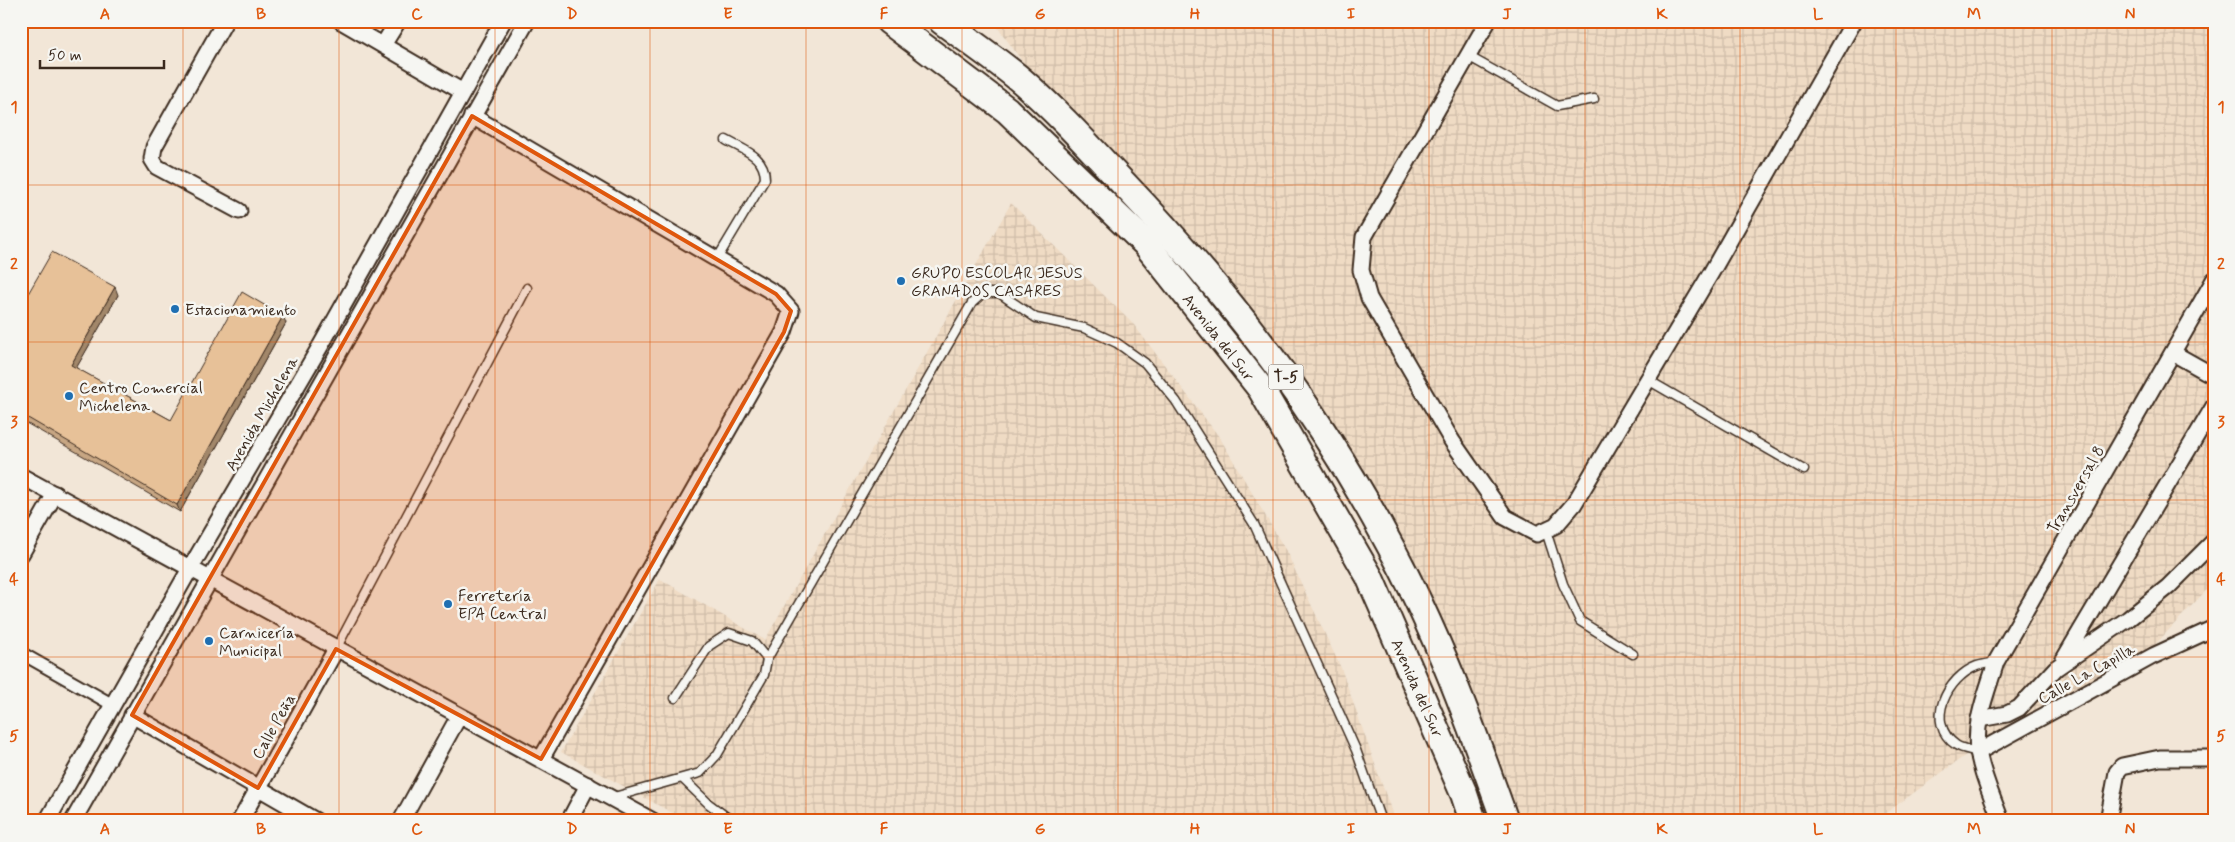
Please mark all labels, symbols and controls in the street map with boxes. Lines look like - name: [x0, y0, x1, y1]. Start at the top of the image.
- text: A: [100, 4, 110, 25]
- text: B: [256, 4, 266, 25]
- text: C: [411, 4, 423, 25]
- text: D: [566, 4, 578, 25]
- text: E: [723, 4, 733, 25]
- text: F: [880, 4, 889, 25]
- text: G: [1035, 4, 1046, 25]
- text: H: [1190, 4, 1201, 25]
- text: I: [1347, 4, 1356, 25]
- text: J: [1502, 4, 1512, 25]
- text: K: [1656, 4, 1668, 25]
- text: L: [1813, 4, 1824, 25]
- text: M: [1967, 4, 1981, 25]
- text: N: [2125, 4, 2135, 25]
- scale bar: [40, 38, 164, 70]
- text: 50 m: [48, 46, 82, 66]
- text: 1: [10, 97, 18, 118]
- text: 1: [2217, 97, 2225, 118]
- text: 2: [10, 254, 18, 275]
- text: 2: [2217, 254, 2225, 275]
- place label: GRUPO ESCOLAR JESUS GRANADOS CASARES: [911, 263, 1083, 302]
- marker: GRUPO ESCOLAR JESUS GRANADOS CASARES: [895, 275, 907, 287]
- street label: Avenida del Sur: [1177, 290, 1259, 386]
- place label: Estacionamiento: [185, 300, 297, 321]
- marker: Estacionamiento: [169, 303, 181, 315]
- street label: Avenida Michelena: [221, 352, 304, 475]
- road number: T-5: [1268, 364, 1304, 390]
- place label: Centro Comercial Michelena: [79, 378, 203, 417]
- marker: Centro Comercial Michelena: [63, 390, 75, 402]
- text: 3: [10, 412, 18, 433]
- text: 3: [2217, 412, 2225, 433]
- street label: Transversal 8: [2043, 442, 2110, 537]
- text: 4: [9, 569, 19, 590]
- text: 4: [2216, 569, 2226, 590]
- place label: Ferretería EPA Central: [458, 586, 546, 625]
- marker: Ferretería EPA Central: [442, 598, 454, 610]
- place label: Carnicería Municipal: [219, 623, 294, 662]
- marker: Carnicería Municipal: [203, 635, 215, 647]
- street label: Avenida del Sur: [1386, 636, 1448, 741]
- street label: Calle La Capilla: [2035, 639, 2139, 710]
- street label: Calle Peña: [248, 690, 301, 763]
- text: 5: [9, 726, 19, 747]
- text: 5: [2216, 726, 2226, 747]
- text: A: [100, 819, 110, 840]
- text: B: [256, 819, 266, 840]
- text: C: [411, 819, 423, 840]
- text: D: [566, 819, 578, 840]
- text: E: [723, 819, 733, 840]
- text: F: [880, 819, 889, 840]
- text: G: [1035, 819, 1046, 840]
- text: H: [1190, 819, 1201, 840]
- text: I: [1347, 819, 1356, 840]
- text: J: [1502, 819, 1512, 840]
- text: K: [1656, 819, 1668, 840]
- text: L: [1813, 819, 1824, 840]
- text: M: [1967, 819, 1981, 840]
- text: N: [2125, 819, 2135, 840]

